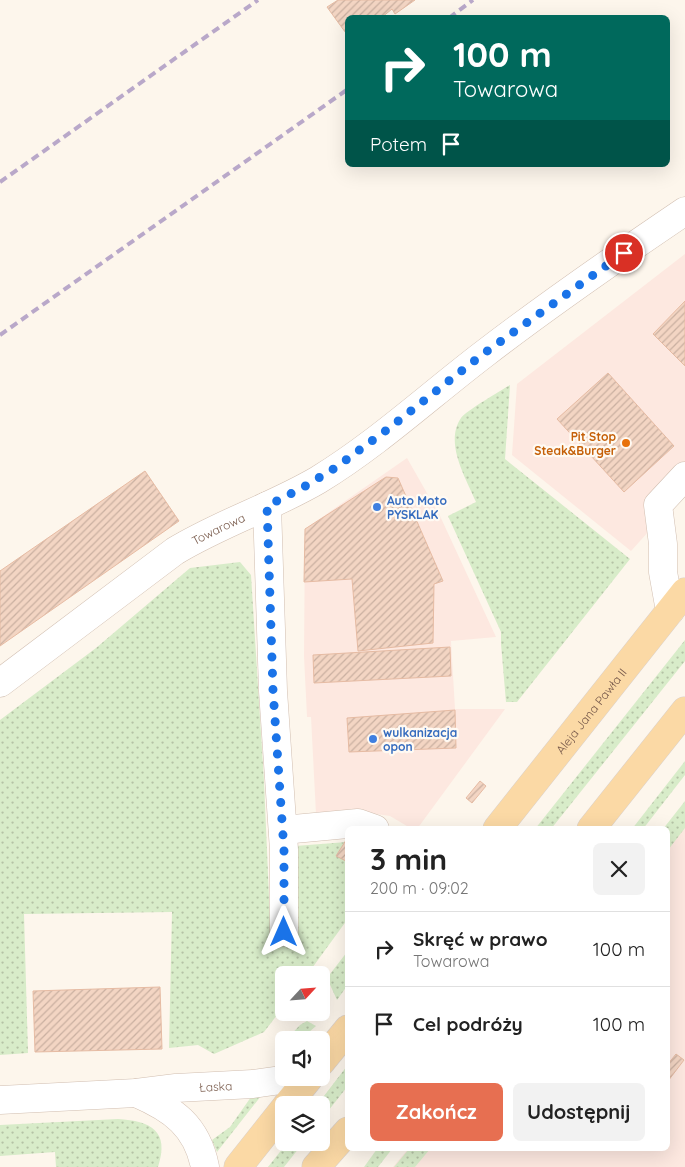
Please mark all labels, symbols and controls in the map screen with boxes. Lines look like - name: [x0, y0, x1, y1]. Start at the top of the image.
- text: 100 m: [453, 32, 552, 76]
- icon: right: [370, 35, 435, 100]
- text: Towarowa: [453, 75, 558, 103]
- icon: arrive: [437, 130, 465, 158]
- text: Potem: [370, 132, 427, 156]
- pin: [603, 232, 645, 274]
- icon: arrive: [610, 239, 638, 267]
- place label: Pit Stop Steak&Burger: [534, 429, 616, 458]
- marker: Pit Stop Steak&Burger: [620, 437, 632, 449]
- place label: Auto Moto PYSKLAK: [387, 493, 447, 522]
- marker: Auto Moto PYSKLAK: [371, 501, 383, 513]
- street label: Towarowa: [189, 509, 247, 548]
- street label: Aleja Jana Pawła II: [552, 665, 629, 757]
- place label: wulkanizacja opon: [383, 725, 457, 754]
- marker: wulkanizacja opon: [367, 733, 379, 745]
- text: 3 min: [370, 840, 447, 878]
- button: close: [593, 843, 645, 895]
- text: 200 m · 09:02: [370, 878, 469, 898]
- position arrow: [257, 905, 309, 957]
- text: Skręć w prawo: [413, 927, 548, 951]
- icon: right: [370, 935, 398, 963]
- text: 100 m: [593, 937, 645, 961]
- text: Towarowa: [413, 951, 489, 971]
- north arrow: [275, 966, 330, 1021]
- map controls: [275, 966, 330, 1151]
- icon: arrive: [370, 1010, 398, 1038]
- text: Cel podróży: [413, 1012, 523, 1036]
- text: 100 m: [593, 1012, 645, 1036]
- button: sound: [275, 1031, 330, 1086]
- street label: Łaska: [198, 1078, 233, 1094]
- button: Zakończ: [370, 1083, 503, 1141]
- button: Udostępnij: [513, 1083, 645, 1141]
- button: layers: [275, 1096, 330, 1151]

